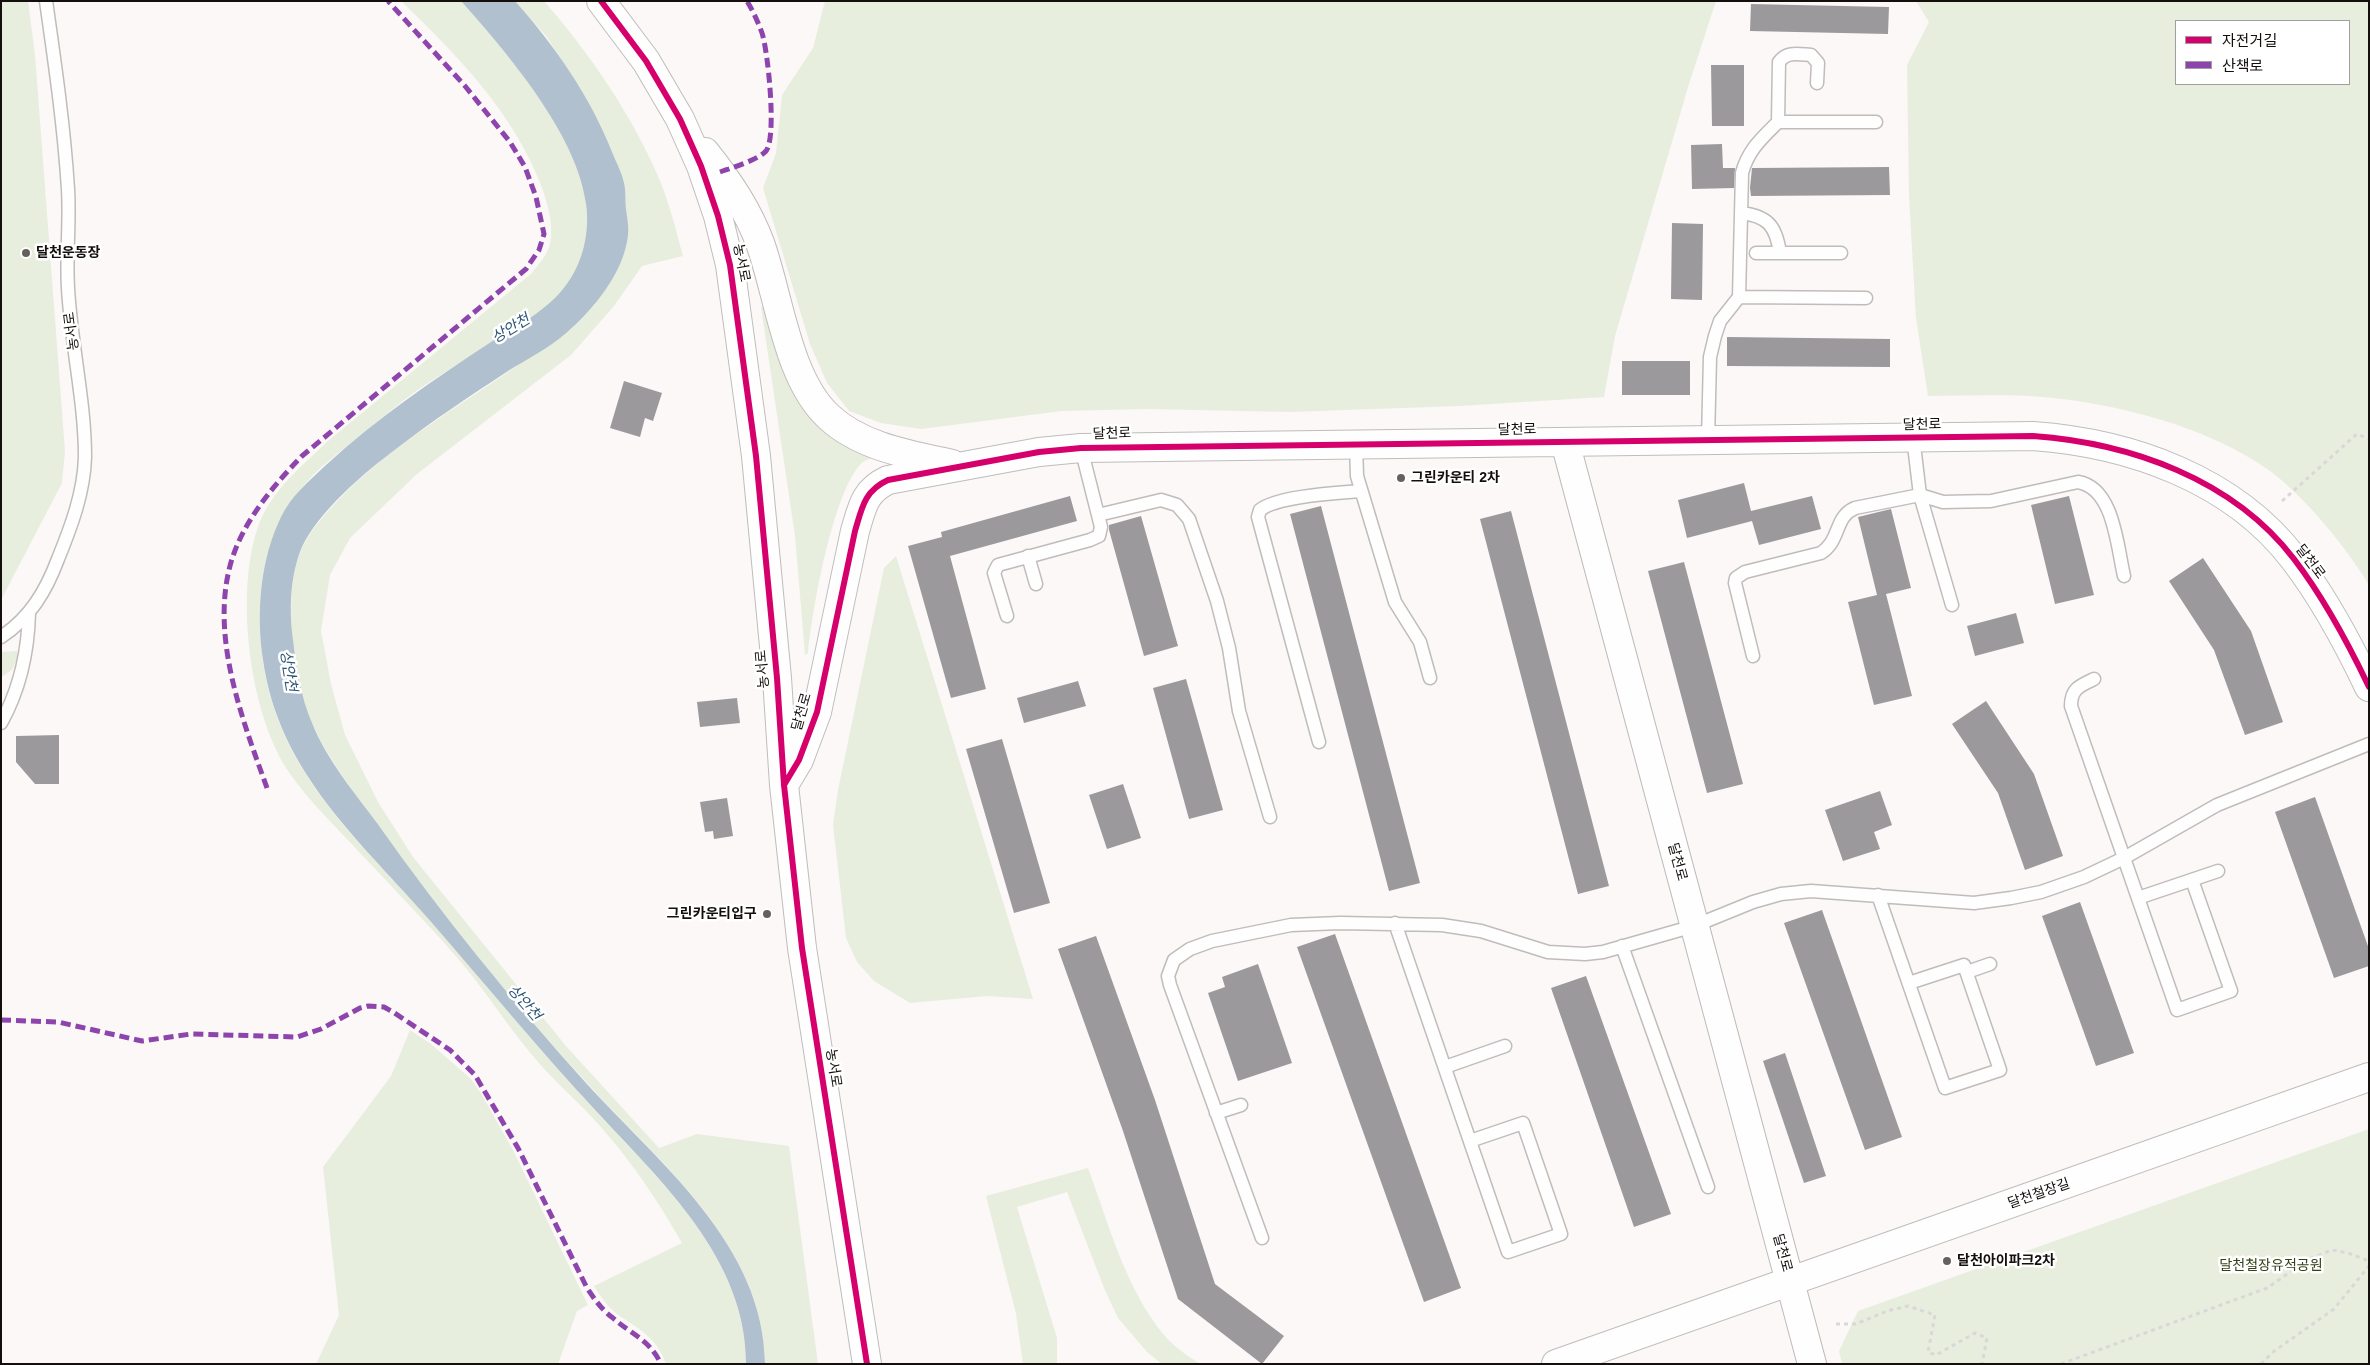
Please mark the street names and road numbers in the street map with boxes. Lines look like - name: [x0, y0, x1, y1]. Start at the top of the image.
- street label: 농서로: [729, 242, 753, 284]
- street label: 농서로: [61, 311, 83, 351]
- street label: 달천로: [1903, 416, 1941, 434]
- street label: 달천로: [1498, 421, 1536, 439]
- street label: 달천로: [1092, 425, 1132, 443]
- street label: 달천로: [2292, 542, 2328, 582]
- street label: 농서로: [753, 649, 773, 689]
- street label: 달천로: [789, 691, 815, 733]
- street label: 달천로: [1664, 841, 1690, 883]
- street label: 농서로: [822, 1048, 844, 1088]
- street label: 달천철장길: [2006, 1176, 2072, 1212]
- street label: 달천로: [1769, 1232, 1795, 1274]

